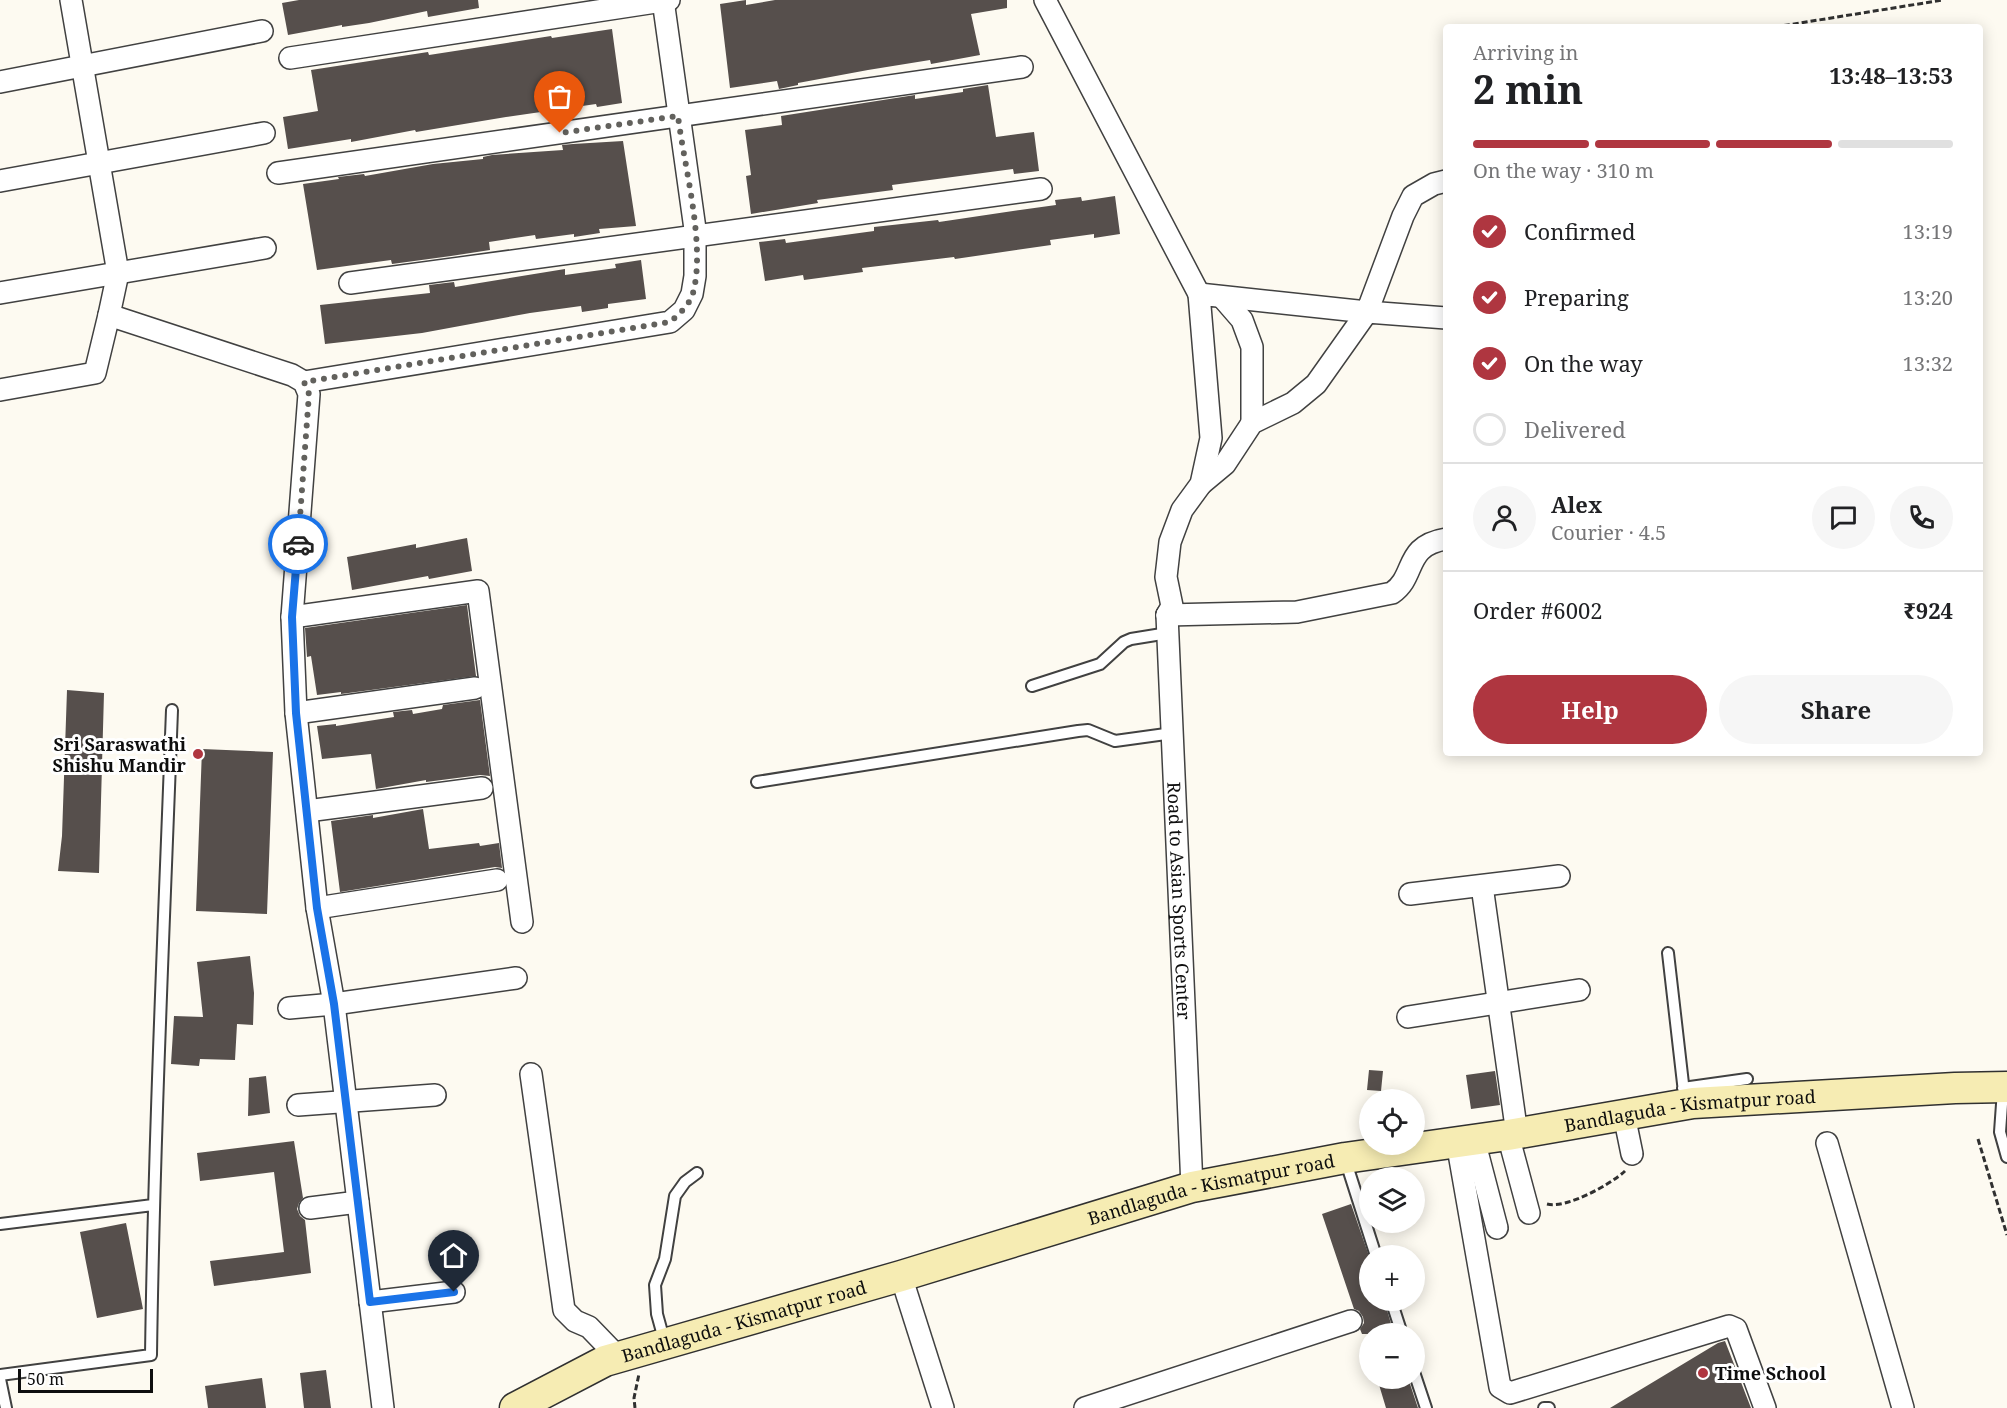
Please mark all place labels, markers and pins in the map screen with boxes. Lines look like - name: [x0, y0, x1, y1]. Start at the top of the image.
- pin: [534, 71, 585, 133]
- place label: Sri Saraswathi Shishu Mandir: [53, 732, 187, 777]
- marker: Sri Saraswathi Shishu Mandir: [191, 747, 205, 761]
- pin: [428, 1230, 479, 1292]
- place label: Time School: [1715, 1361, 1827, 1385]
- marker: Time School: [1696, 1366, 1710, 1380]

